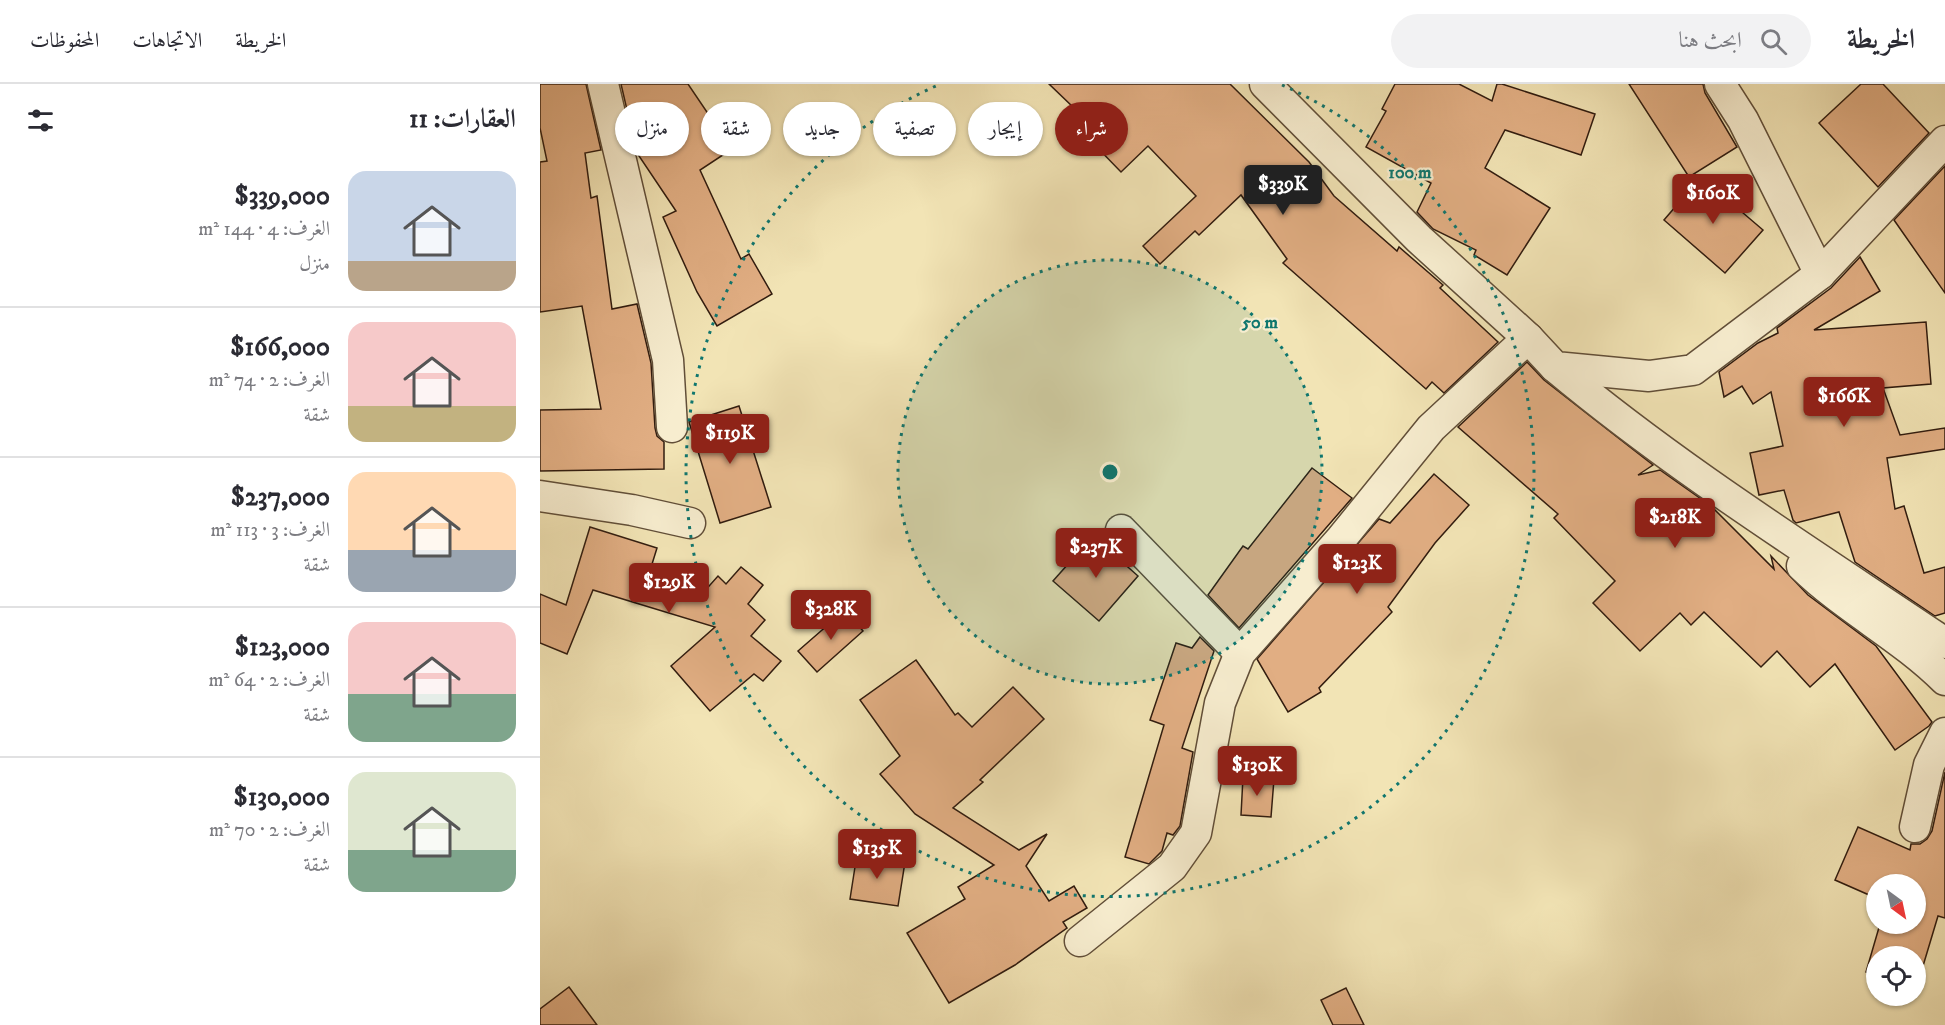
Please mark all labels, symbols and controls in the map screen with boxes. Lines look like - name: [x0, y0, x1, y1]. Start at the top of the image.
- search box: [1391, 14, 1811, 68]
- text: الخريطة: [1847, 22, 1915, 57]
- icon: search: [1757, 25, 1790, 58]
- text: ابحث هنا: [1678, 27, 1742, 54]
- text: المحفوظات: [30, 28, 99, 54]
- text: الاتجاهات: [132, 28, 202, 54]
- text: الخريطة: [235, 28, 286, 54]
- chip: منزل: [615, 102, 689, 156]
- chip: شقة: [701, 102, 771, 156]
- chip: جديد: [783, 102, 861, 156]
- chip: تصفية: [873, 102, 956, 156]
- chip: إيجار: [968, 102, 1043, 156]
- chip: شراء: [1055, 102, 1128, 156]
- text: العقارات: 11: [409, 103, 516, 136]
- icon: filters: [24, 104, 57, 137]
- text: 100 m: [1388, 162, 1432, 184]
- pin: $339K: [1241, 165, 1325, 216]
- text: $339K: [1258, 172, 1308, 197]
- pin: $160K: [1671, 174, 1755, 225]
- text: $339,000: [234, 180, 330, 213]
- text: $160K: [1686, 181, 1740, 206]
- icon: home: [396, 195, 468, 267]
- text: الغرف: 4 · 144 m²: [198, 217, 330, 242]
- text: منزل: [299, 252, 330, 277]
- text: 50 m: [1241, 312, 1278, 334]
- text: $166,000: [230, 331, 330, 364]
- icon: home: [396, 346, 468, 418]
- text: الغرف: 2 · 74 m²: [209, 368, 330, 393]
- pin: $166K: [1802, 377, 1886, 428]
- text: $166K: [1817, 384, 1871, 409]
- text: شقة: [304, 403, 330, 428]
- pin: $119K: [688, 414, 772, 465]
- text: $119K: [705, 421, 755, 446]
- centre of rings: [1100, 462, 1120, 482]
- text: $237,000: [231, 481, 330, 514]
- icon: home: [396, 496, 468, 568]
- pin: $218K: [1633, 498, 1717, 549]
- text: $218K: [1649, 505, 1701, 530]
- text: الغرف: 3 · 113 m²: [211, 518, 330, 543]
- pin: $237K: [1054, 528, 1138, 579]
- text: $237K: [1070, 535, 1122, 560]
- pin: $123K: [1315, 544, 1399, 595]
- text: $123K: [1332, 551, 1382, 576]
- text: شقة: [304, 553, 330, 578]
- pin: $129K: [627, 563, 711, 614]
- text: $129K: [643, 570, 695, 595]
- pin: $328K: [789, 590, 873, 641]
- text: $328K: [805, 597, 857, 622]
- text: $123,000: [235, 631, 330, 664]
- icon: home: [396, 646, 468, 718]
- text: الغرف: 2 · 64 m²: [208, 668, 330, 693]
- text: شقة: [304, 703, 330, 728]
- pin: $130K: [1215, 746, 1299, 797]
- text: $130K: [1232, 753, 1282, 778]
- text: $130,000: [234, 781, 330, 814]
- icon: home: [396, 796, 468, 868]
- text: الغرف: 2 · 70 m²: [209, 818, 330, 843]
- pin: $135K: [835, 829, 919, 880]
- text: $135K: [852, 836, 902, 861]
- text: شقة: [304, 853, 330, 878]
- north arrow: [1866, 874, 1926, 934]
- map controls: [1866, 874, 1926, 1006]
- button: locate: [1866, 946, 1926, 1006]

